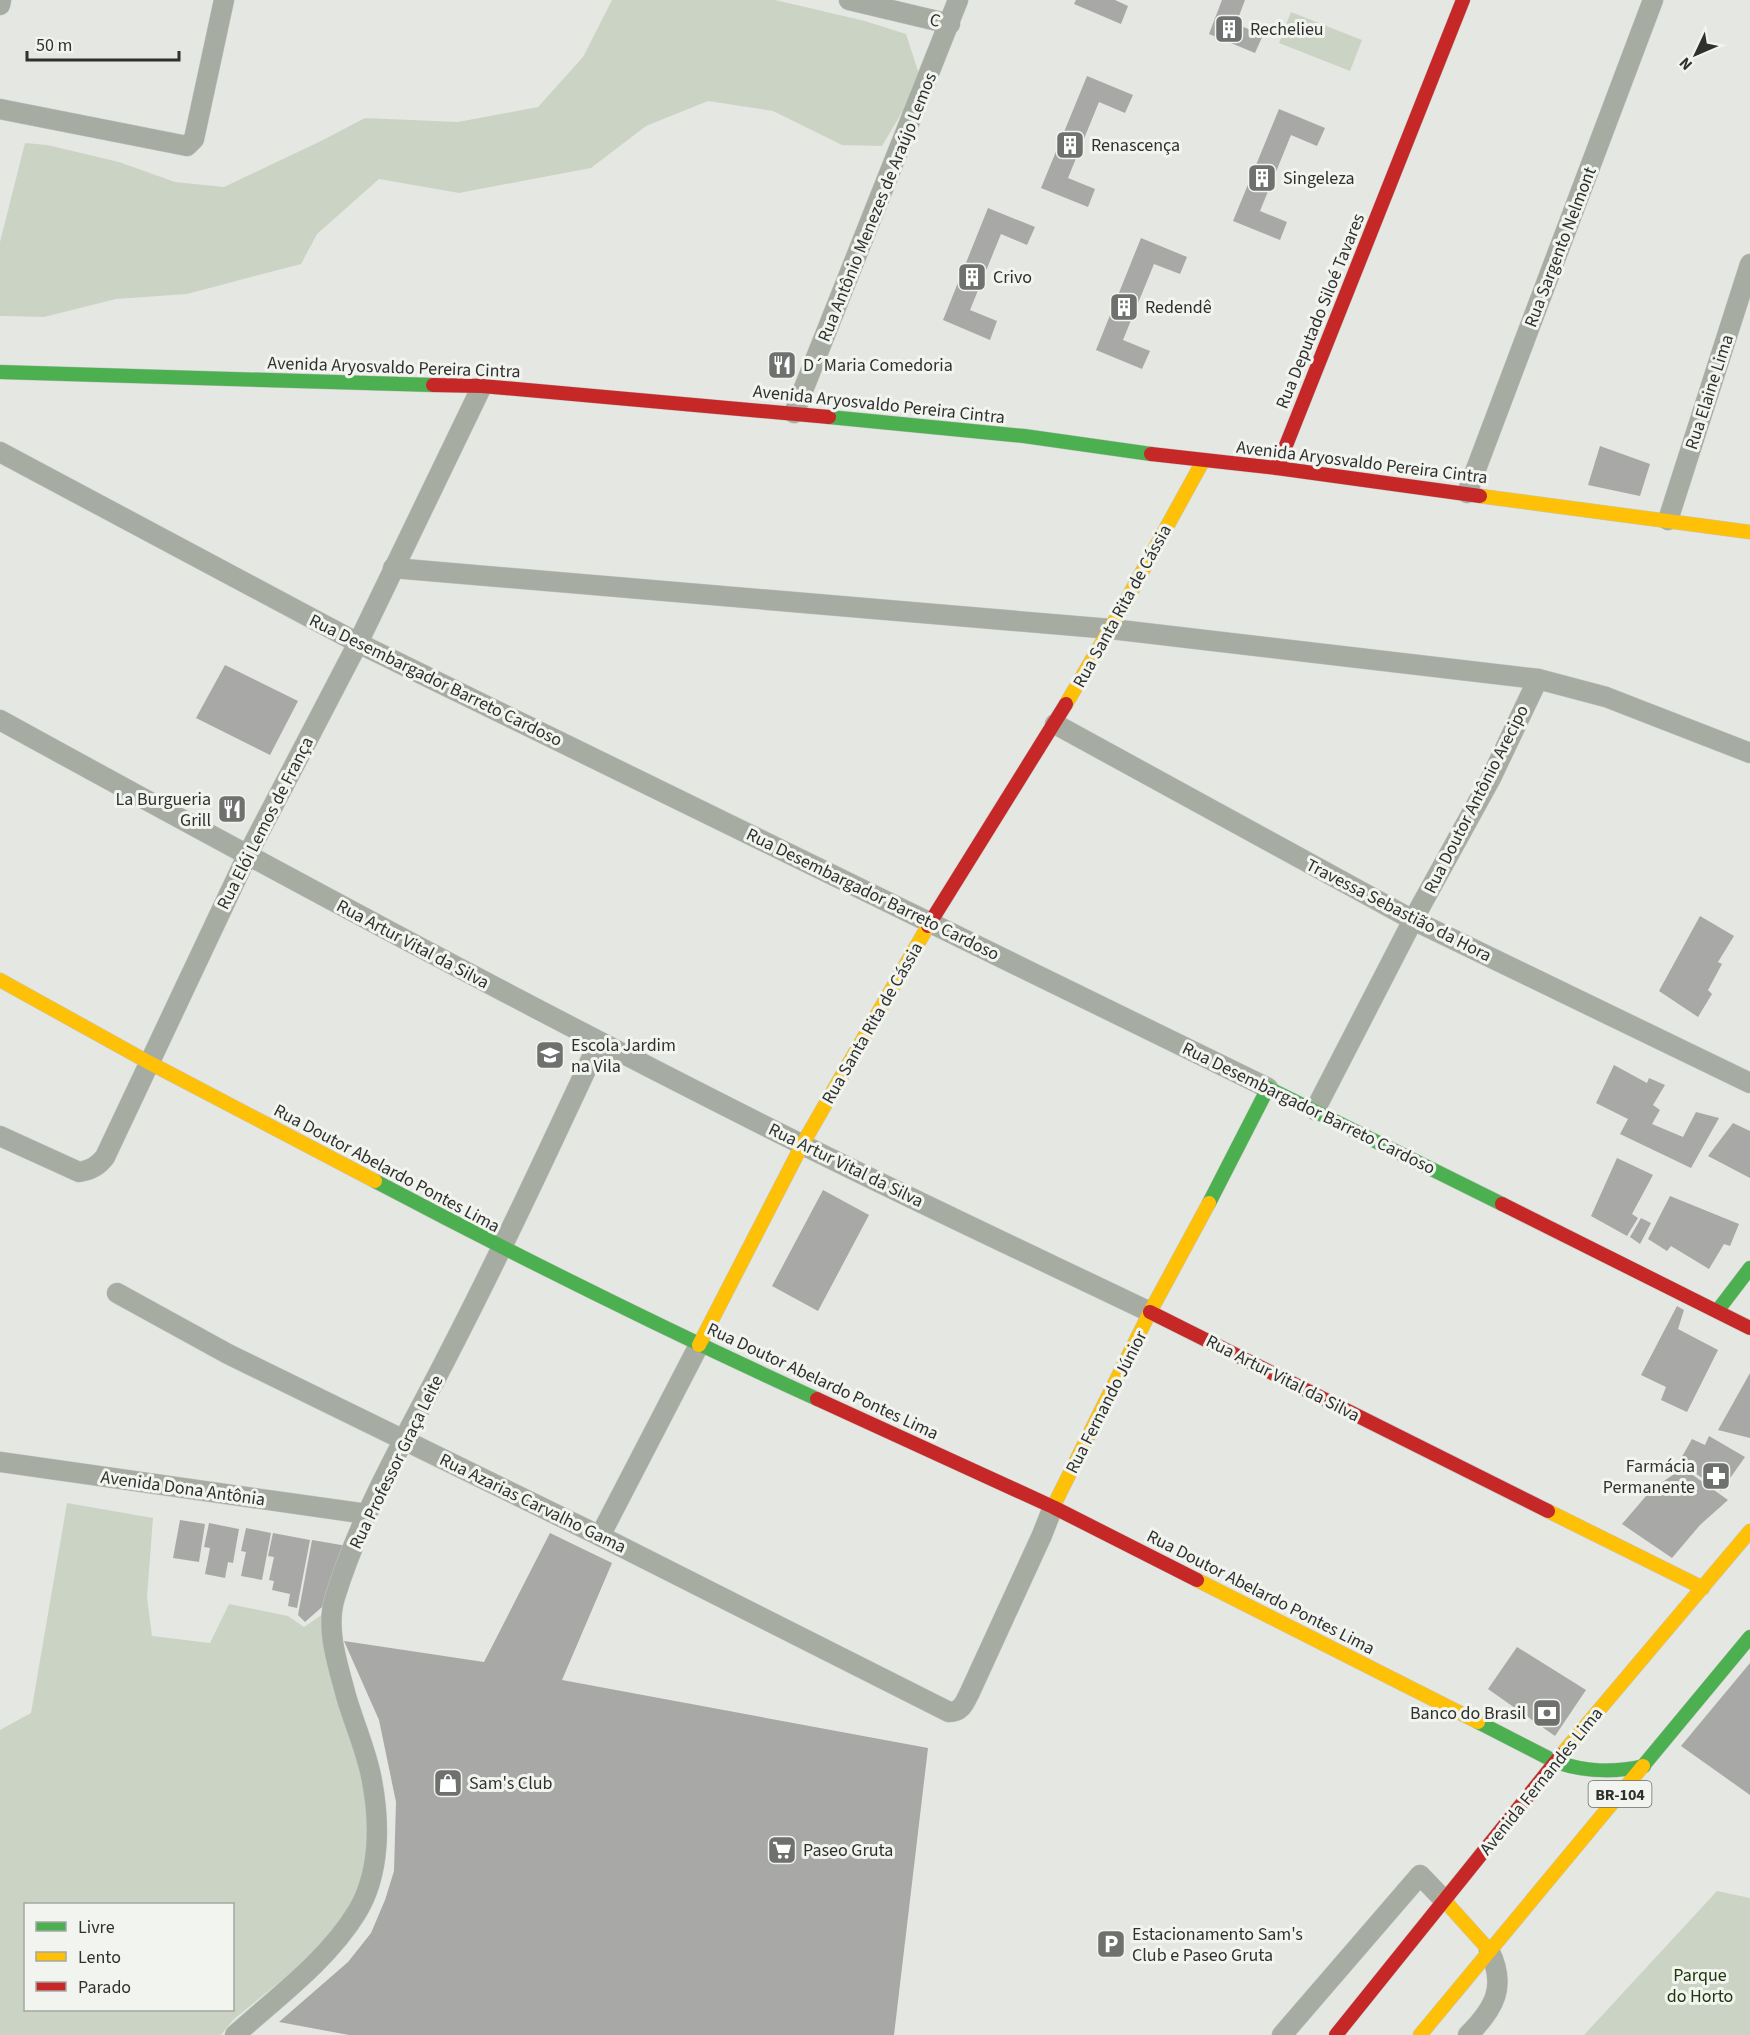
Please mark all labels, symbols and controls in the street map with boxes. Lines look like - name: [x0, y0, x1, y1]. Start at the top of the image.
- street label: C: [927, 7, 943, 34]
- building icon: Rechelieu: [1213, 13, 1245, 45]
- place label: Rechelieu: [1250, 17, 1324, 42]
- scale bar: [27, 24, 178, 62]
- north arrow: [1666, 24, 1726, 84]
- text: 50 m: [36, 33, 72, 58]
- text: N: [1674, 52, 1698, 75]
- street label: Rua Antônio Menezes de Araújo Lemos: [812, 69, 943, 346]
- building icon: Renascença: [1054, 129, 1086, 161]
- place label: Renascença: [1091, 133, 1180, 158]
- building icon: Singeleza: [1246, 162, 1278, 194]
- street label: Rua Sargento Nelmont: [1518, 163, 1603, 331]
- place label: Singeleza: [1283, 166, 1354, 191]
- street label: Rua Deputado Siloé Tavares: [1270, 210, 1371, 413]
- building icon: Crivo: [956, 261, 988, 293]
- place label: Crivo: [993, 265, 1032, 290]
- building icon: Redendê: [1108, 291, 1140, 323]
- place label: Redendê: [1145, 295, 1212, 320]
- street label: Rua Elaine Lima: [1679, 331, 1740, 453]
- restaurant icon: D´Maria Comedoria: [766, 349, 798, 381]
- street label: Avenida Aryosvaldo Pereira Cintra: [267, 351, 521, 384]
- place label: D´Maria Comedoria: [803, 353, 953, 378]
- street label: Avenida Aryosvaldo Pereira Cintra: [752, 379, 1006, 430]
- street label: Avenida Aryosvaldo Pereira Cintra: [1235, 435, 1489, 490]
- street label: Rua Santa Rita de Cássia: [1067, 520, 1178, 692]
- street label: Rua Desembargador Barreto Cardoso: [305, 608, 567, 753]
- street label: Rua Doutor Antônio Arecipo: [1418, 701, 1535, 898]
- street label: Rua Elói Lemos de França: [211, 733, 320, 914]
- place label: La Burgueria Grill: [116, 787, 211, 833]
- restaurant icon: La Burgueria Grill: [216, 793, 248, 825]
- street label: Rua Desembargador Barreto Cardoso: [742, 822, 1004, 967]
- street label: Travessa Sebastião da Hora: [1302, 853, 1496, 968]
- street label: Rua Artur Vital da Silva: [332, 894, 493, 995]
- street label: Rua Santa Rita de Cássia: [816, 938, 929, 1109]
- place label: Escola Jardim na Vila: [571, 1033, 676, 1079]
- street label: Rua Desembargador Barreto Cardoso: [1178, 1036, 1440, 1181]
- school or university icon: Escola Jardim na Vila: [534, 1039, 566, 1071]
- street label: Rua Doutor Abelardo Pontes Lima: [269, 1098, 504, 1239]
- street label: Rua Artur Vital da Silva: [764, 1117, 927, 1214]
- street label: Rua Doutor Abelardo Pontes Lima: [703, 1317, 943, 1446]
- street label: Rua Fernando Júnior: [1060, 1326, 1154, 1478]
- street label: Rua Artur Vital da Silva: [1202, 1329, 1364, 1428]
- street label: Rua Professor Graça Leite: [343, 1371, 450, 1553]
- street label: Rua Azarias Carvalho Gama: [435, 1447, 630, 1560]
- place label: Farmácia Permanente: [1603, 1454, 1695, 1500]
- pharmacy icon: Farmácia Permanente: [1700, 1460, 1732, 1492]
- street label: Avenida Dona Antônia: [99, 1465, 267, 1512]
- street label: Rua Doutor Abelardo Pontes Lima: [1142, 1524, 1379, 1661]
- bank icon: Banco do Brasil: [1531, 1697, 1563, 1729]
- place label: Banco do Brasil: [1410, 1701, 1526, 1726]
- street label: Avenida Fernandes Lima: [1474, 1702, 1609, 1861]
- shop icon: Sam's Club: [432, 1767, 464, 1799]
- place label: Sam's Club: [469, 1771, 553, 1796]
- road number: BR-104: [1588, 1781, 1652, 1807]
- supermarket icon: Paseo Gruta: [766, 1834, 798, 1866]
- place label: Paseo Gruta: [803, 1838, 893, 1863]
- legend: [24, 1903, 234, 2011]
- text: Livre: [78, 1915, 115, 1940]
- place label: Estacionamento Sam's Club e Paseo Gruta: [1132, 1922, 1303, 1968]
- parking icon: Estacionamento Sam's Club e Paseo Gruta: [1095, 1928, 1127, 1960]
- text: Lento: [78, 1945, 121, 1970]
- park label: Parque do Horto: [1667, 1963, 1733, 2009]
- text: Parado: [78, 1975, 131, 2000]

